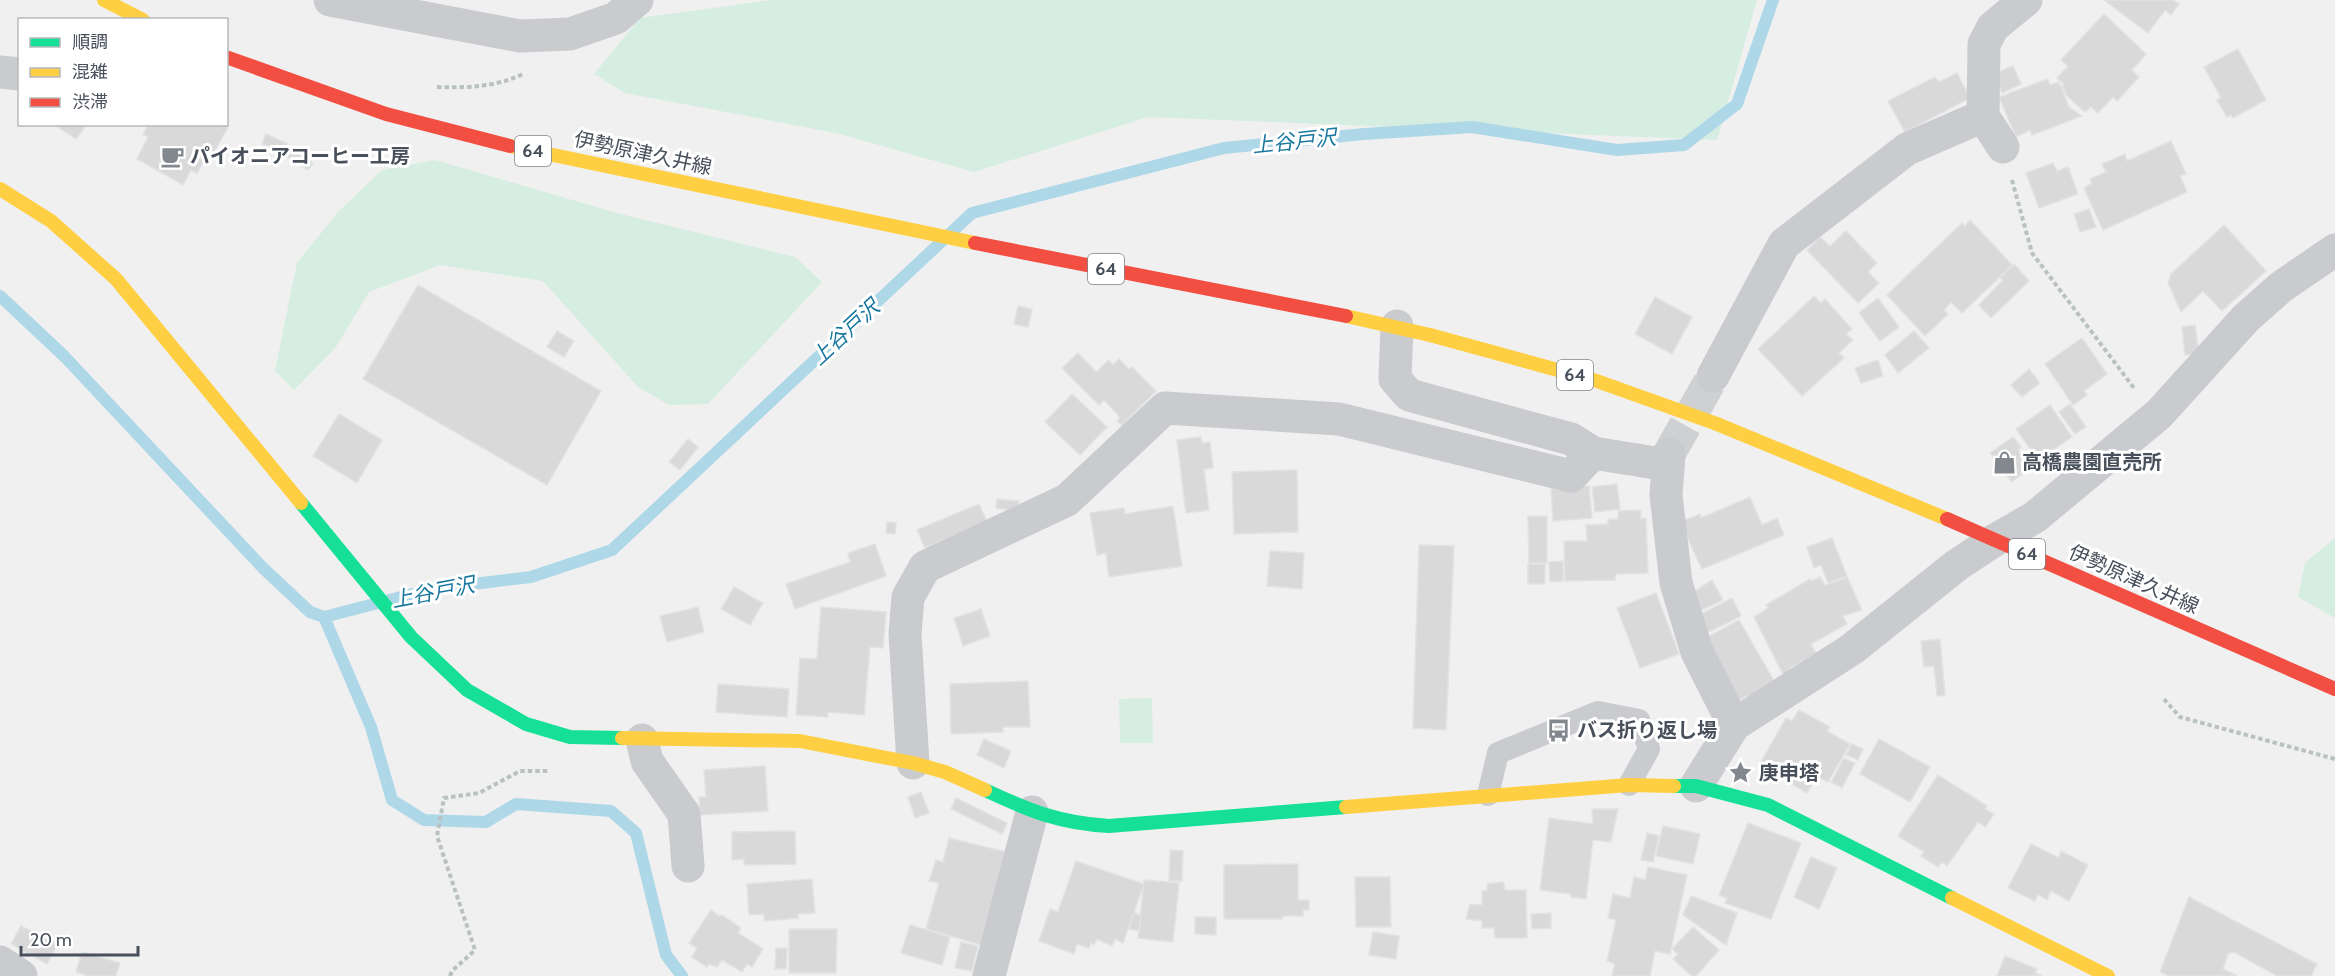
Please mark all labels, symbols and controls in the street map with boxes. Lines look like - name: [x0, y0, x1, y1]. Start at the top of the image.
- legend: [18, 18, 228, 126]
- text: 順調: [72, 31, 108, 53]
- text: 混雑: [72, 61, 108, 83]
- text: 渋滞: [72, 91, 108, 113]
- water label: 上谷戸沢: [1251, 124, 1340, 158]
- street label: 伊勢原津久井線: [572, 127, 714, 179]
- road number: 64: [515, 136, 551, 166]
- cafe icon: パイオニアコーヒー工房: [159, 143, 185, 169]
- place label: パイオニアコーヒー工房: [190, 144, 410, 168]
- road number: 64: [1088, 254, 1124, 284]
- water label: 上谷戸沢: [806, 292, 886, 370]
- road number: 64: [1557, 360, 1593, 390]
- shop icon: 高橋農園直売所: [1991, 449, 2017, 475]
- place label: 高橋農園直売所: [2022, 450, 2162, 474]
- road number: 64: [2009, 539, 2045, 569]
- street label: 伊勢原津久井線: [2065, 540, 2203, 618]
- water label: 上谷戸沢: [389, 571, 480, 612]
- bus stop icon: バス折り返し場: [1546, 717, 1572, 743]
- place label: バス折り返し場: [1577, 718, 1717, 742]
- place icon: 庚申塔: [1728, 760, 1754, 786]
- place label: 庚申塔: [1759, 761, 1819, 785]
- scale bar: [21, 919, 138, 957]
- text: 20 m: [30, 929, 72, 951]

